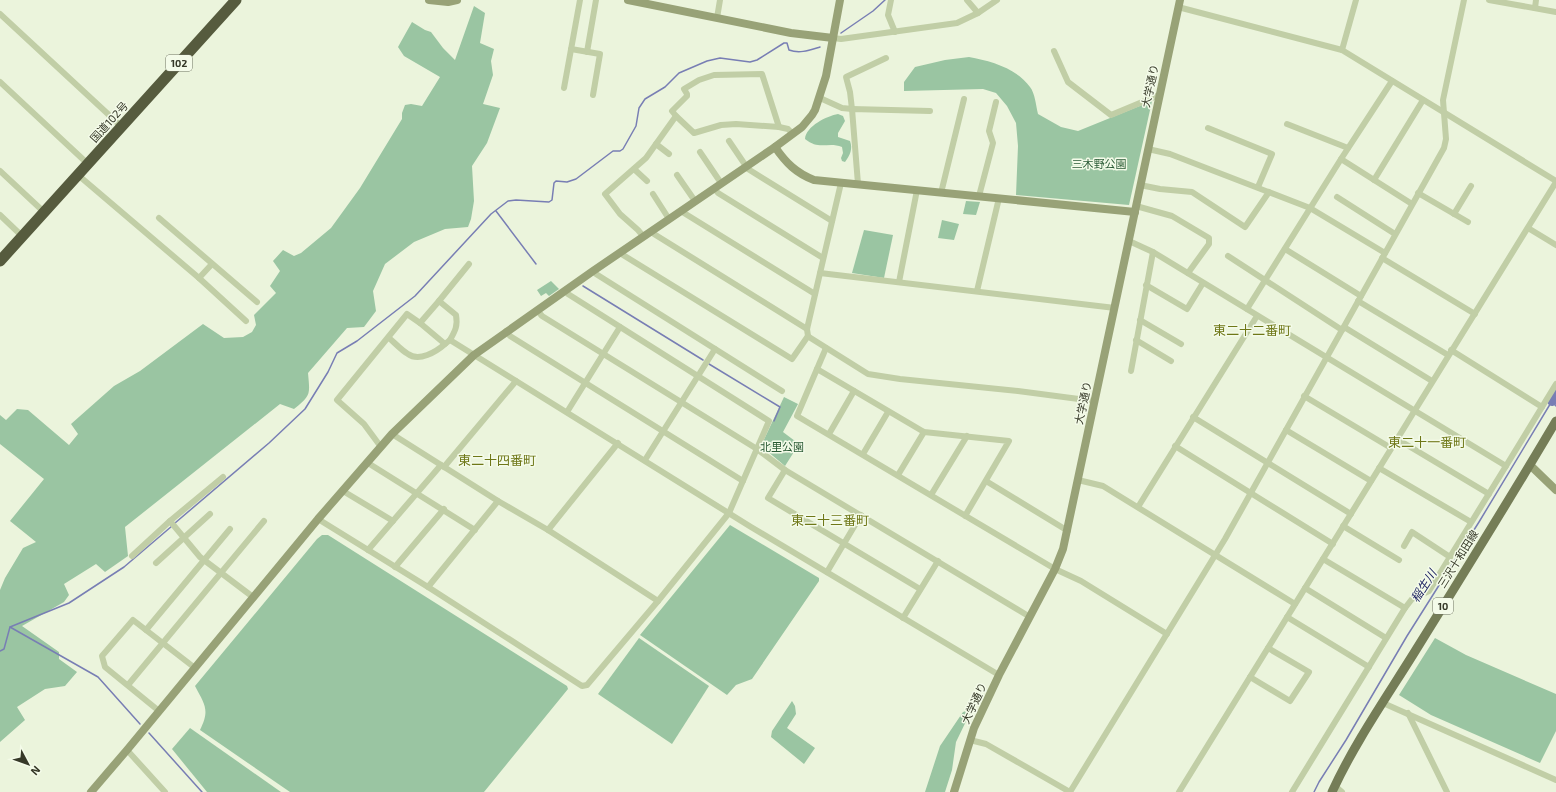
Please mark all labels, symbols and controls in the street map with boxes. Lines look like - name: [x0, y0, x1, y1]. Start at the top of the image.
- road number: 102: [166, 55, 192, 71]
- street label: 大学通り: [1139, 63, 1160, 109]
- street label: 国道102号: [87, 99, 130, 145]
- park label: 三木野公園: [1072, 157, 1127, 170]
- district label: 東二十二番町: [1213, 322, 1291, 338]
- street label: 大学通り: [1072, 380, 1093, 426]
- district label: 東二十一番町: [1388, 434, 1466, 450]
- park label: 北里公園: [760, 440, 804, 453]
- district label: 東二十四番町: [458, 452, 536, 468]
- district label: 東二十三番町: [791, 512, 869, 528]
- street label: 三沢十和田線: [1435, 527, 1481, 590]
- water label: 稲生川: [1407, 565, 1440, 604]
- road number: 10: [1433, 598, 1453, 614]
- street label: 大学通り: [958, 680, 989, 725]
- north arrow: [8, 744, 48, 784]
- text: N: [28, 764, 43, 778]

